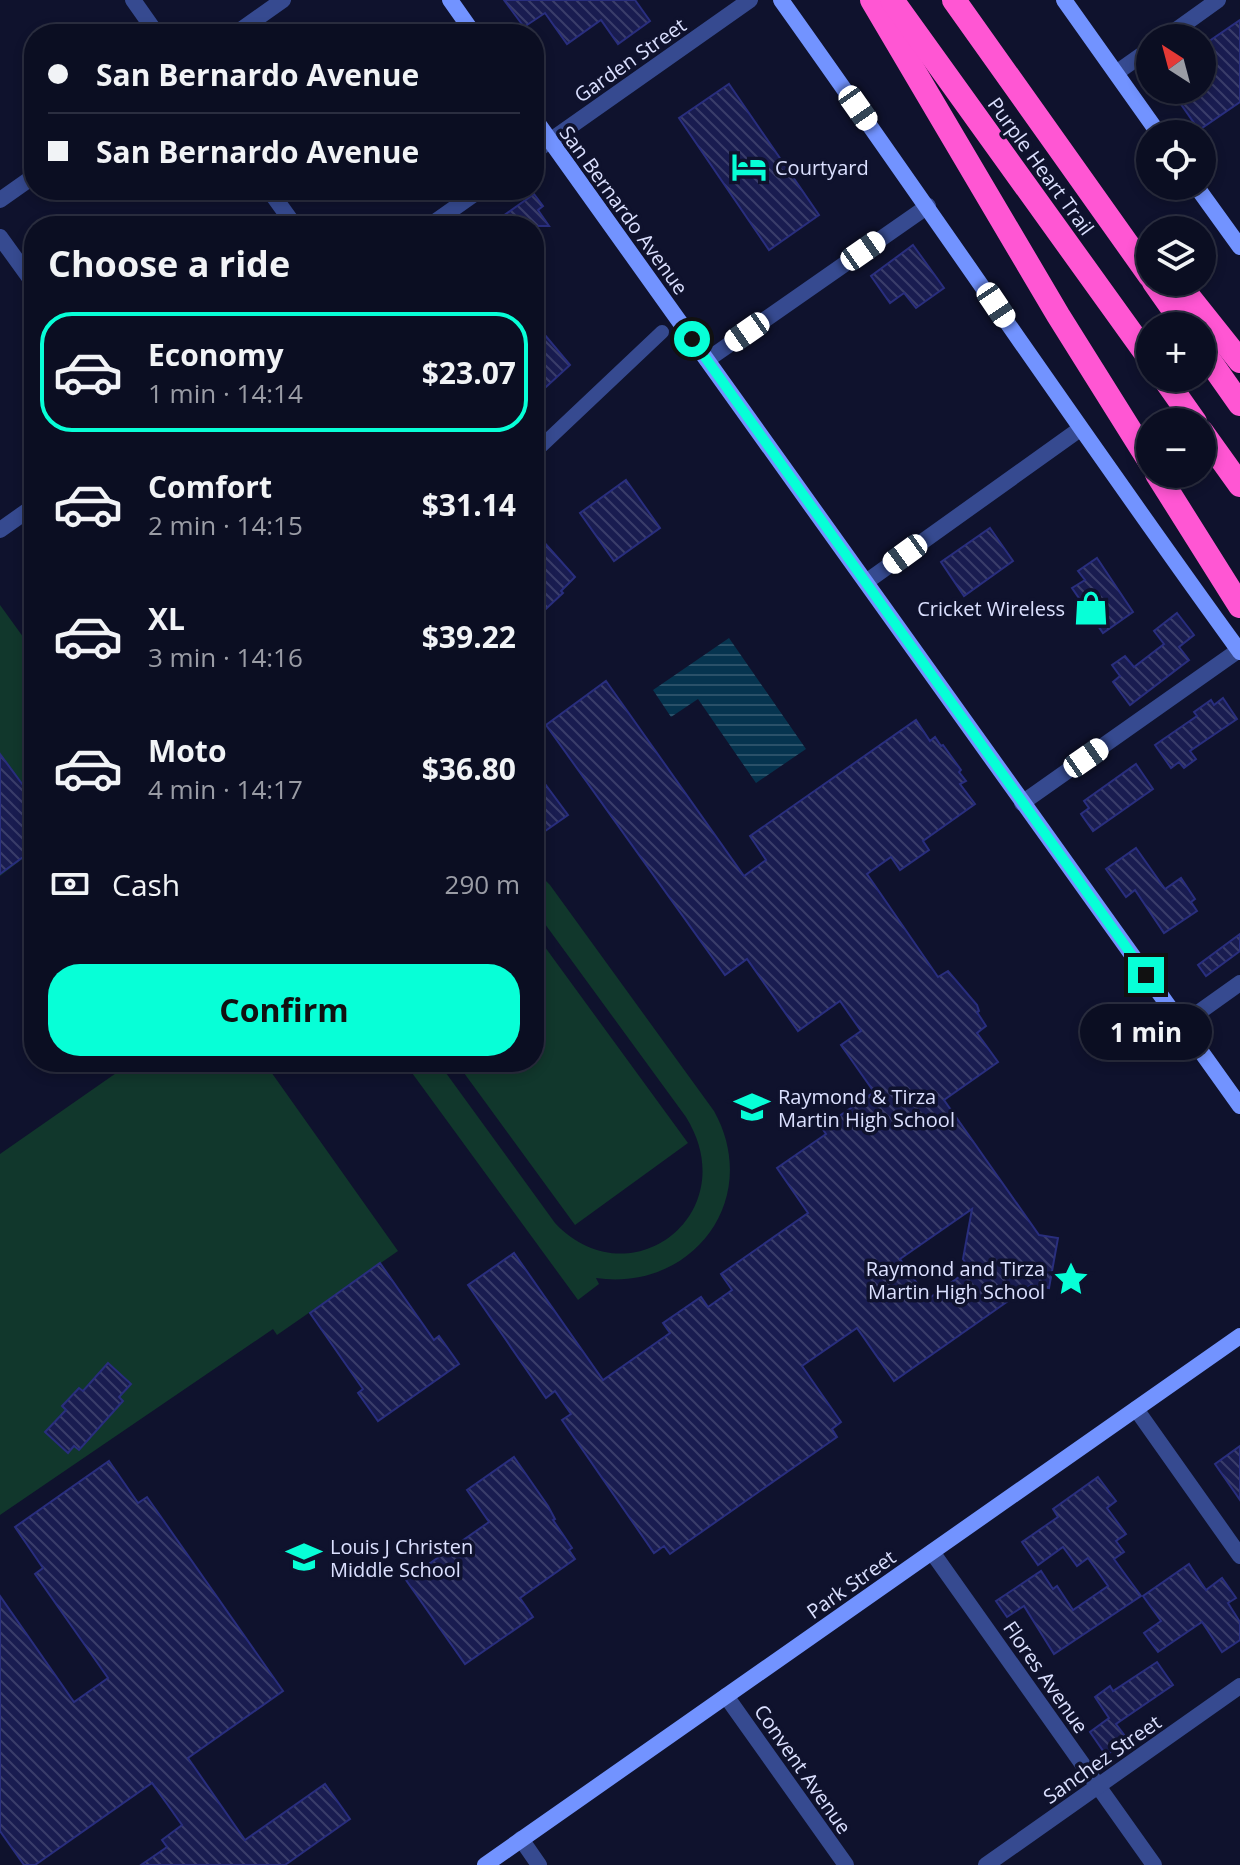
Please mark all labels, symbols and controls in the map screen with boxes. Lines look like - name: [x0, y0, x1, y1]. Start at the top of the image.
- street label: Garden Street: [569, 11, 691, 109]
- north arrow: [1136, 24, 1216, 104]
- map controls: [1136, 24, 1216, 488]
- text: San Bernardo Avenue: [96, 54, 419, 95]
- car: [834, 81, 882, 135]
- street label: Purple Heart Trail: [982, 92, 1100, 240]
- street label: San Bernardo Avenue: [554, 120, 694, 300]
- button: locate: [1136, 120, 1216, 200]
- text: San Bernardo Avenue: [96, 131, 419, 172]
- hotel icon: Courtyard: [730, 148, 768, 186]
- place label: Courtyard: [775, 154, 869, 181]
- button: layers: [1136, 216, 1216, 296]
- car: [836, 227, 890, 275]
- text: Choose a ride: [48, 239, 290, 288]
- car: [973, 278, 1019, 332]
- car: [720, 308, 774, 356]
- button: +: [1136, 312, 1216, 392]
- route start: [674, 321, 710, 357]
- text: Economy: [148, 334, 284, 375]
- icon: car: [52, 336, 124, 408]
- text: $23.07: [422, 352, 516, 393]
- text: 1 min · 14:14: [148, 375, 303, 411]
- button: −: [1136, 408, 1216, 488]
- text: Comfort: [148, 466, 272, 507]
- icon: car: [52, 468, 124, 540]
- text: $31.14: [422, 484, 516, 525]
- text: 2 min · 14:15: [148, 507, 303, 543]
- car: [879, 530, 931, 578]
- shop icon: Cricket Wireless: [1072, 589, 1110, 627]
- place label: Cricket Wireless: [917, 595, 1065, 622]
- text: XL: [148, 598, 185, 639]
- icon: car: [52, 600, 124, 672]
- text: $39.22: [422, 616, 516, 657]
- text: 3 min · 14:16: [148, 639, 303, 675]
- text: Moto: [148, 730, 226, 771]
- icon: car: [52, 732, 124, 804]
- car: [1059, 734, 1113, 782]
- text: $36.80: [422, 748, 516, 789]
- text: 4 min · 14:17: [148, 771, 303, 807]
- icon: cash: [48, 862, 92, 906]
- text: Cash: [112, 864, 180, 905]
- text: 290 m: [445, 866, 520, 902]
- route end: [1128, 957, 1164, 993]
- button: Confirm: [48, 964, 520, 1056]
- callout: 1 min: [1080, 1003, 1212, 1059]
- text: 1 min: [1110, 1014, 1182, 1050]
- place label: Raymond & Tirza Martin High School: [778, 1083, 955, 1133]
- school or university icon: Raymond & Tirza Martin High School: [733, 1088, 771, 1126]
- place label: Raymond and Tirza Martin High School: [866, 1255, 1045, 1305]
- place icon: Raymond and Tirza Martin High School: [1052, 1260, 1090, 1298]
- place label: Louis J Christen Middle School: [330, 1533, 473, 1583]
- school or university icon: Louis J Christen Middle School: [285, 1538, 323, 1576]
- street label: Park Street: [801, 1543, 901, 1625]
- street label: Flores Avenue: [997, 1616, 1095, 1738]
- street label: Convent Avenue: [748, 1699, 858, 1839]
- street label: Sanchez Street: [1038, 1708, 1166, 1810]

